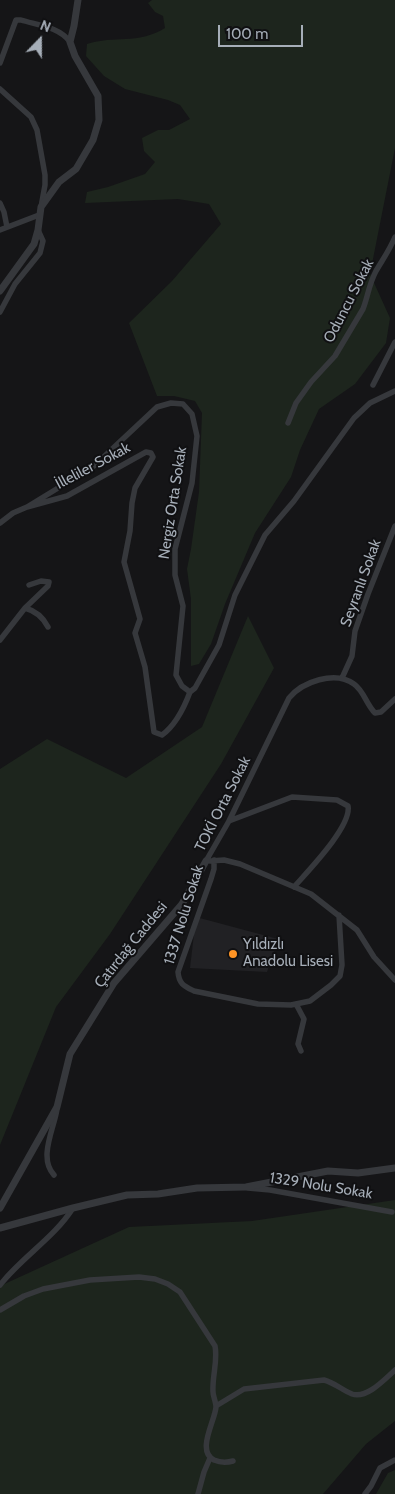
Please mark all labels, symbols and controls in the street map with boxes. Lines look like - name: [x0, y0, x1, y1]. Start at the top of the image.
- north arrow: [15, 15, 65, 65]
- scale bar: [220, 15, 305, 47]
- text: N: [38, 16, 54, 36]
- text: 100 m: [226, 25, 268, 43]
- street label: Oduncu Sokak: [320, 256, 378, 346]
- street label: İlleliler Sokak: [53, 439, 133, 493]
- street label: Nergiz Orta Sokak: [155, 446, 191, 560]
- street label: Seyranlı Sokak: [337, 537, 385, 629]
- street label: TOKİ Orta Sokak: [191, 753, 255, 855]
- street label: 1337 Nolu Sokak: [160, 863, 208, 967]
- street label: Çatırdağ Caddesi: [91, 898, 171, 992]
- place label: Yıldızlı Anadolu Lisesi: [243, 936, 333, 971]
- marker: Yıldızlı Anadolu Lisesi: [227, 948, 239, 960]
- street label: 1329 Nolu Sokak: [268, 1169, 374, 1203]

